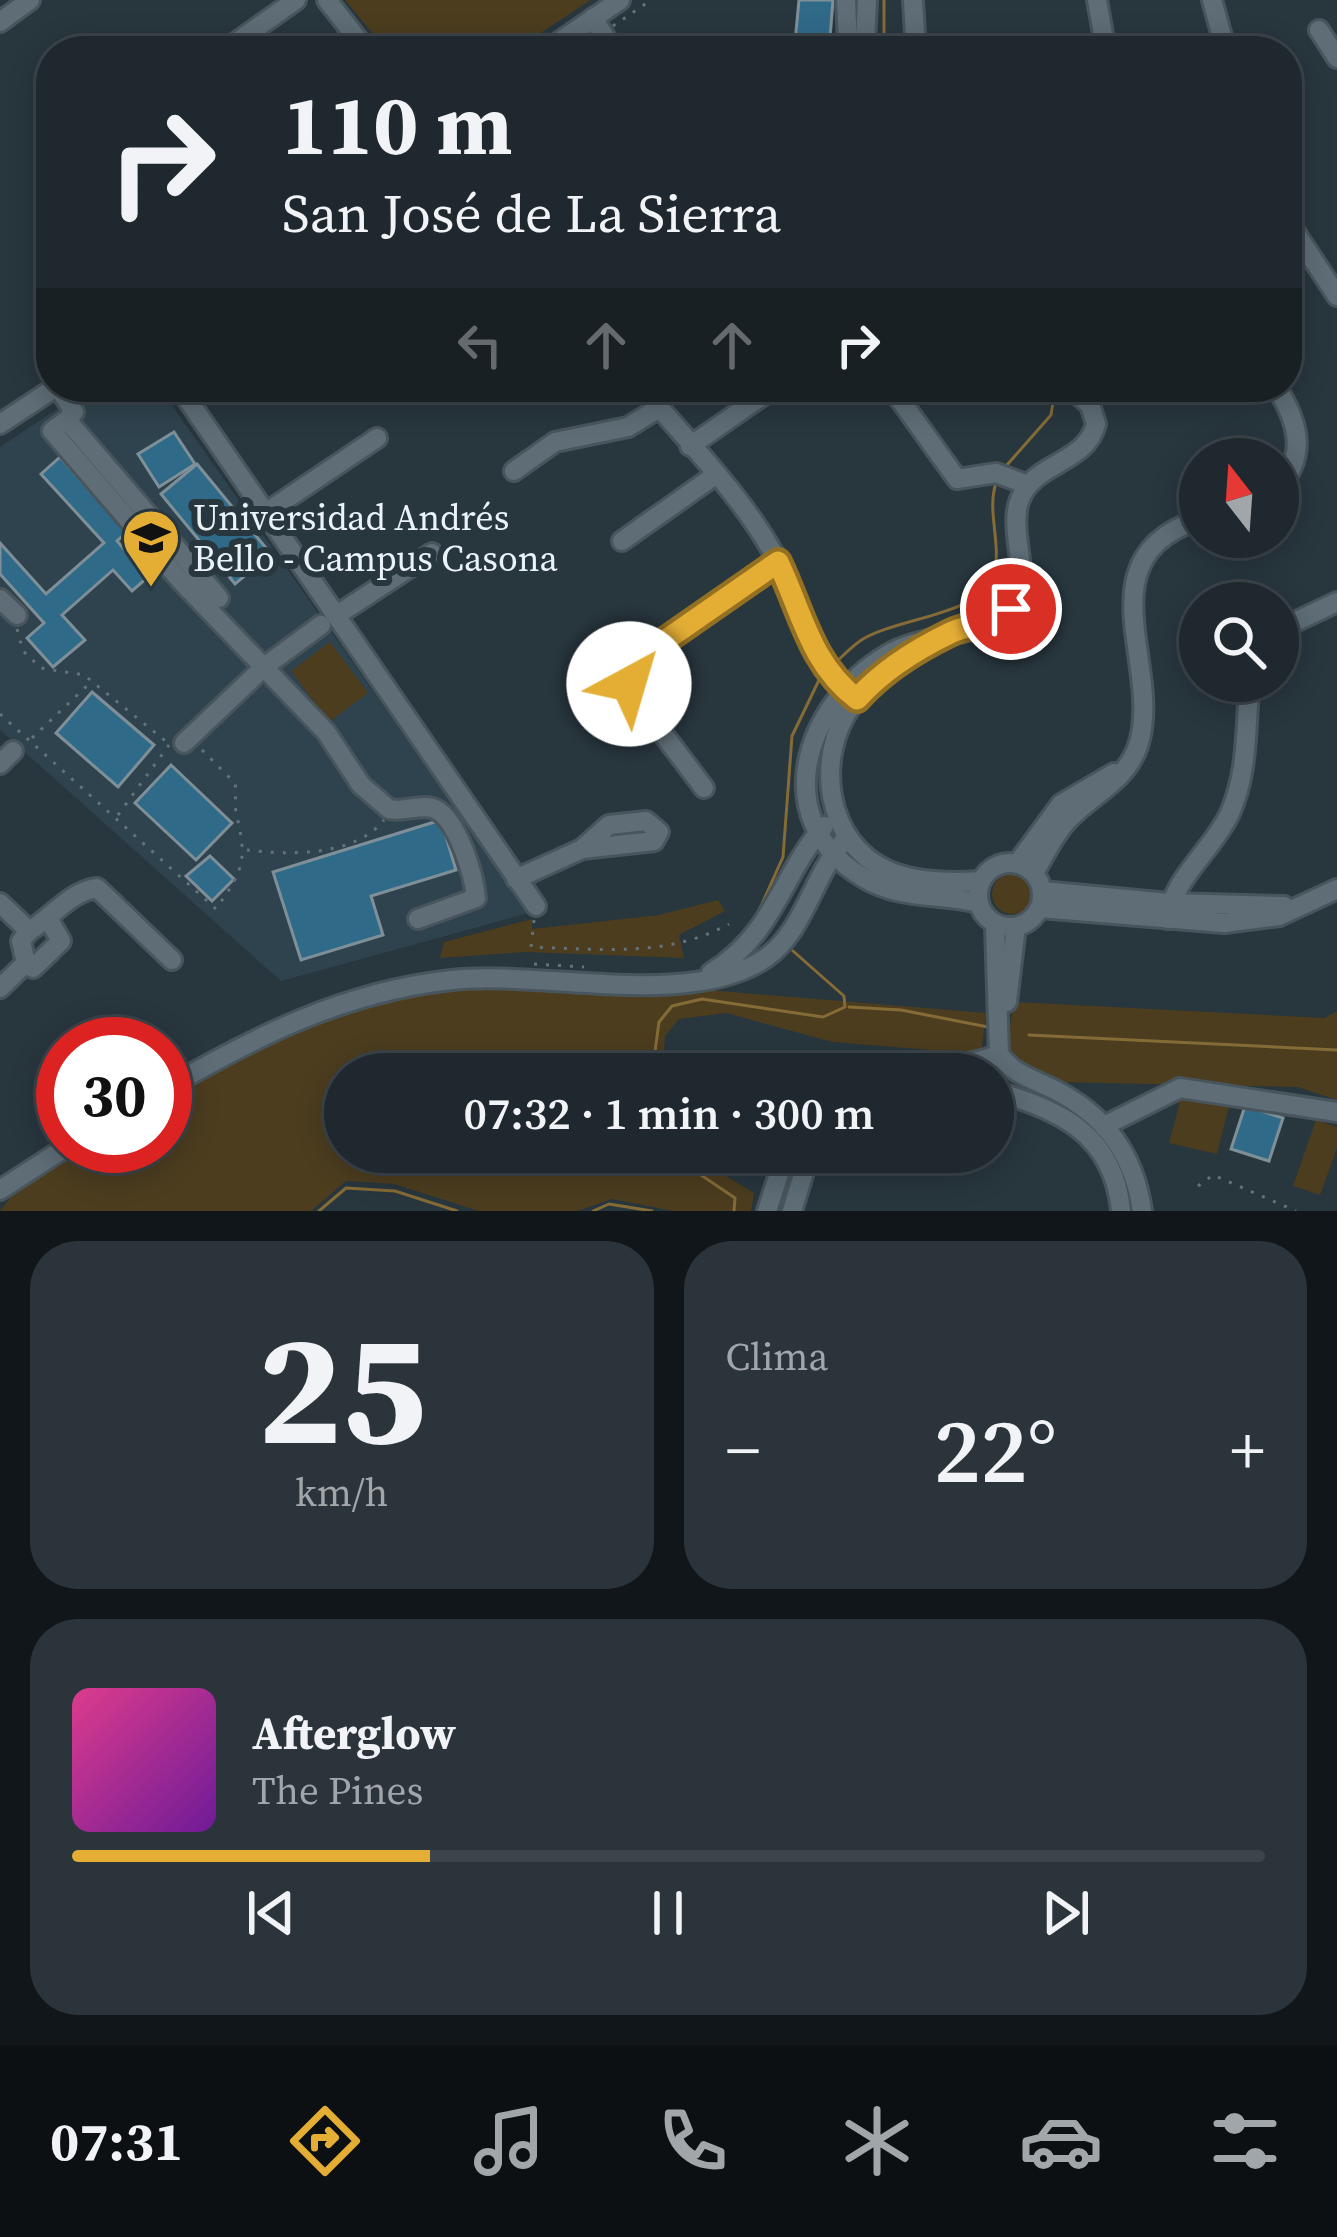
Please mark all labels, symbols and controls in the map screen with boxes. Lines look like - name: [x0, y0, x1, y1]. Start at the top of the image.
- text: 110 m: [282, 67, 513, 182]
- icon: right: [84, 84, 240, 240]
- text: San José de La Sierra: [282, 176, 781, 250]
- icon: left: [447, 312, 513, 378]
- icon: ahead: [573, 312, 639, 378]
- icon: ahead: [699, 312, 765, 378]
- icon: right: [825, 312, 891, 378]
- north arrow: [1179, 438, 1299, 558]
- map controls: [1179, 438, 1299, 702]
- place label: Universidad Andrés Bello - Campus Casona: [193, 493, 559, 583]
- school or university icon: Universidad Andrés Bello - Campus Casona: [120, 507, 182, 589]
- pin: [960, 558, 1062, 660]
- icon: arrive: [978, 576, 1044, 642]
- button: search: [1179, 582, 1299, 702]
- position arrow: [566, 621, 692, 747]
- speed limit sign: 30: [36, 1017, 192, 1173]
- text: 07:32 · 1 min · 300 m: [464, 1082, 874, 1144]
- text: 25: [257, 1281, 426, 1495]
- text: Clima: [726, 1330, 828, 1383]
- text: 22°: [934, 1389, 1057, 1512]
- text: −: [726, 1405, 760, 1495]
- text: +: [1230, 1405, 1265, 1495]
- text: km/h: [295, 1466, 388, 1519]
- text: Afterglow: [252, 1702, 456, 1764]
- text: The Pines: [252, 1764, 423, 1817]
- icon: previous: [238, 1880, 304, 1946]
- icon: pause: [635, 1880, 701, 1946]
- icon: next: [1033, 1880, 1099, 1946]
- icon: directions: [283, 2099, 367, 2183]
- icon: music: [467, 2099, 551, 2183]
- icon: phone: [651, 2099, 735, 2183]
- icon: climate: [835, 2099, 919, 2183]
- icon: car: [1019, 2099, 1103, 2183]
- icon: filters: [1203, 2099, 1287, 2183]
- text: 07:31: [50, 2104, 183, 2178]

